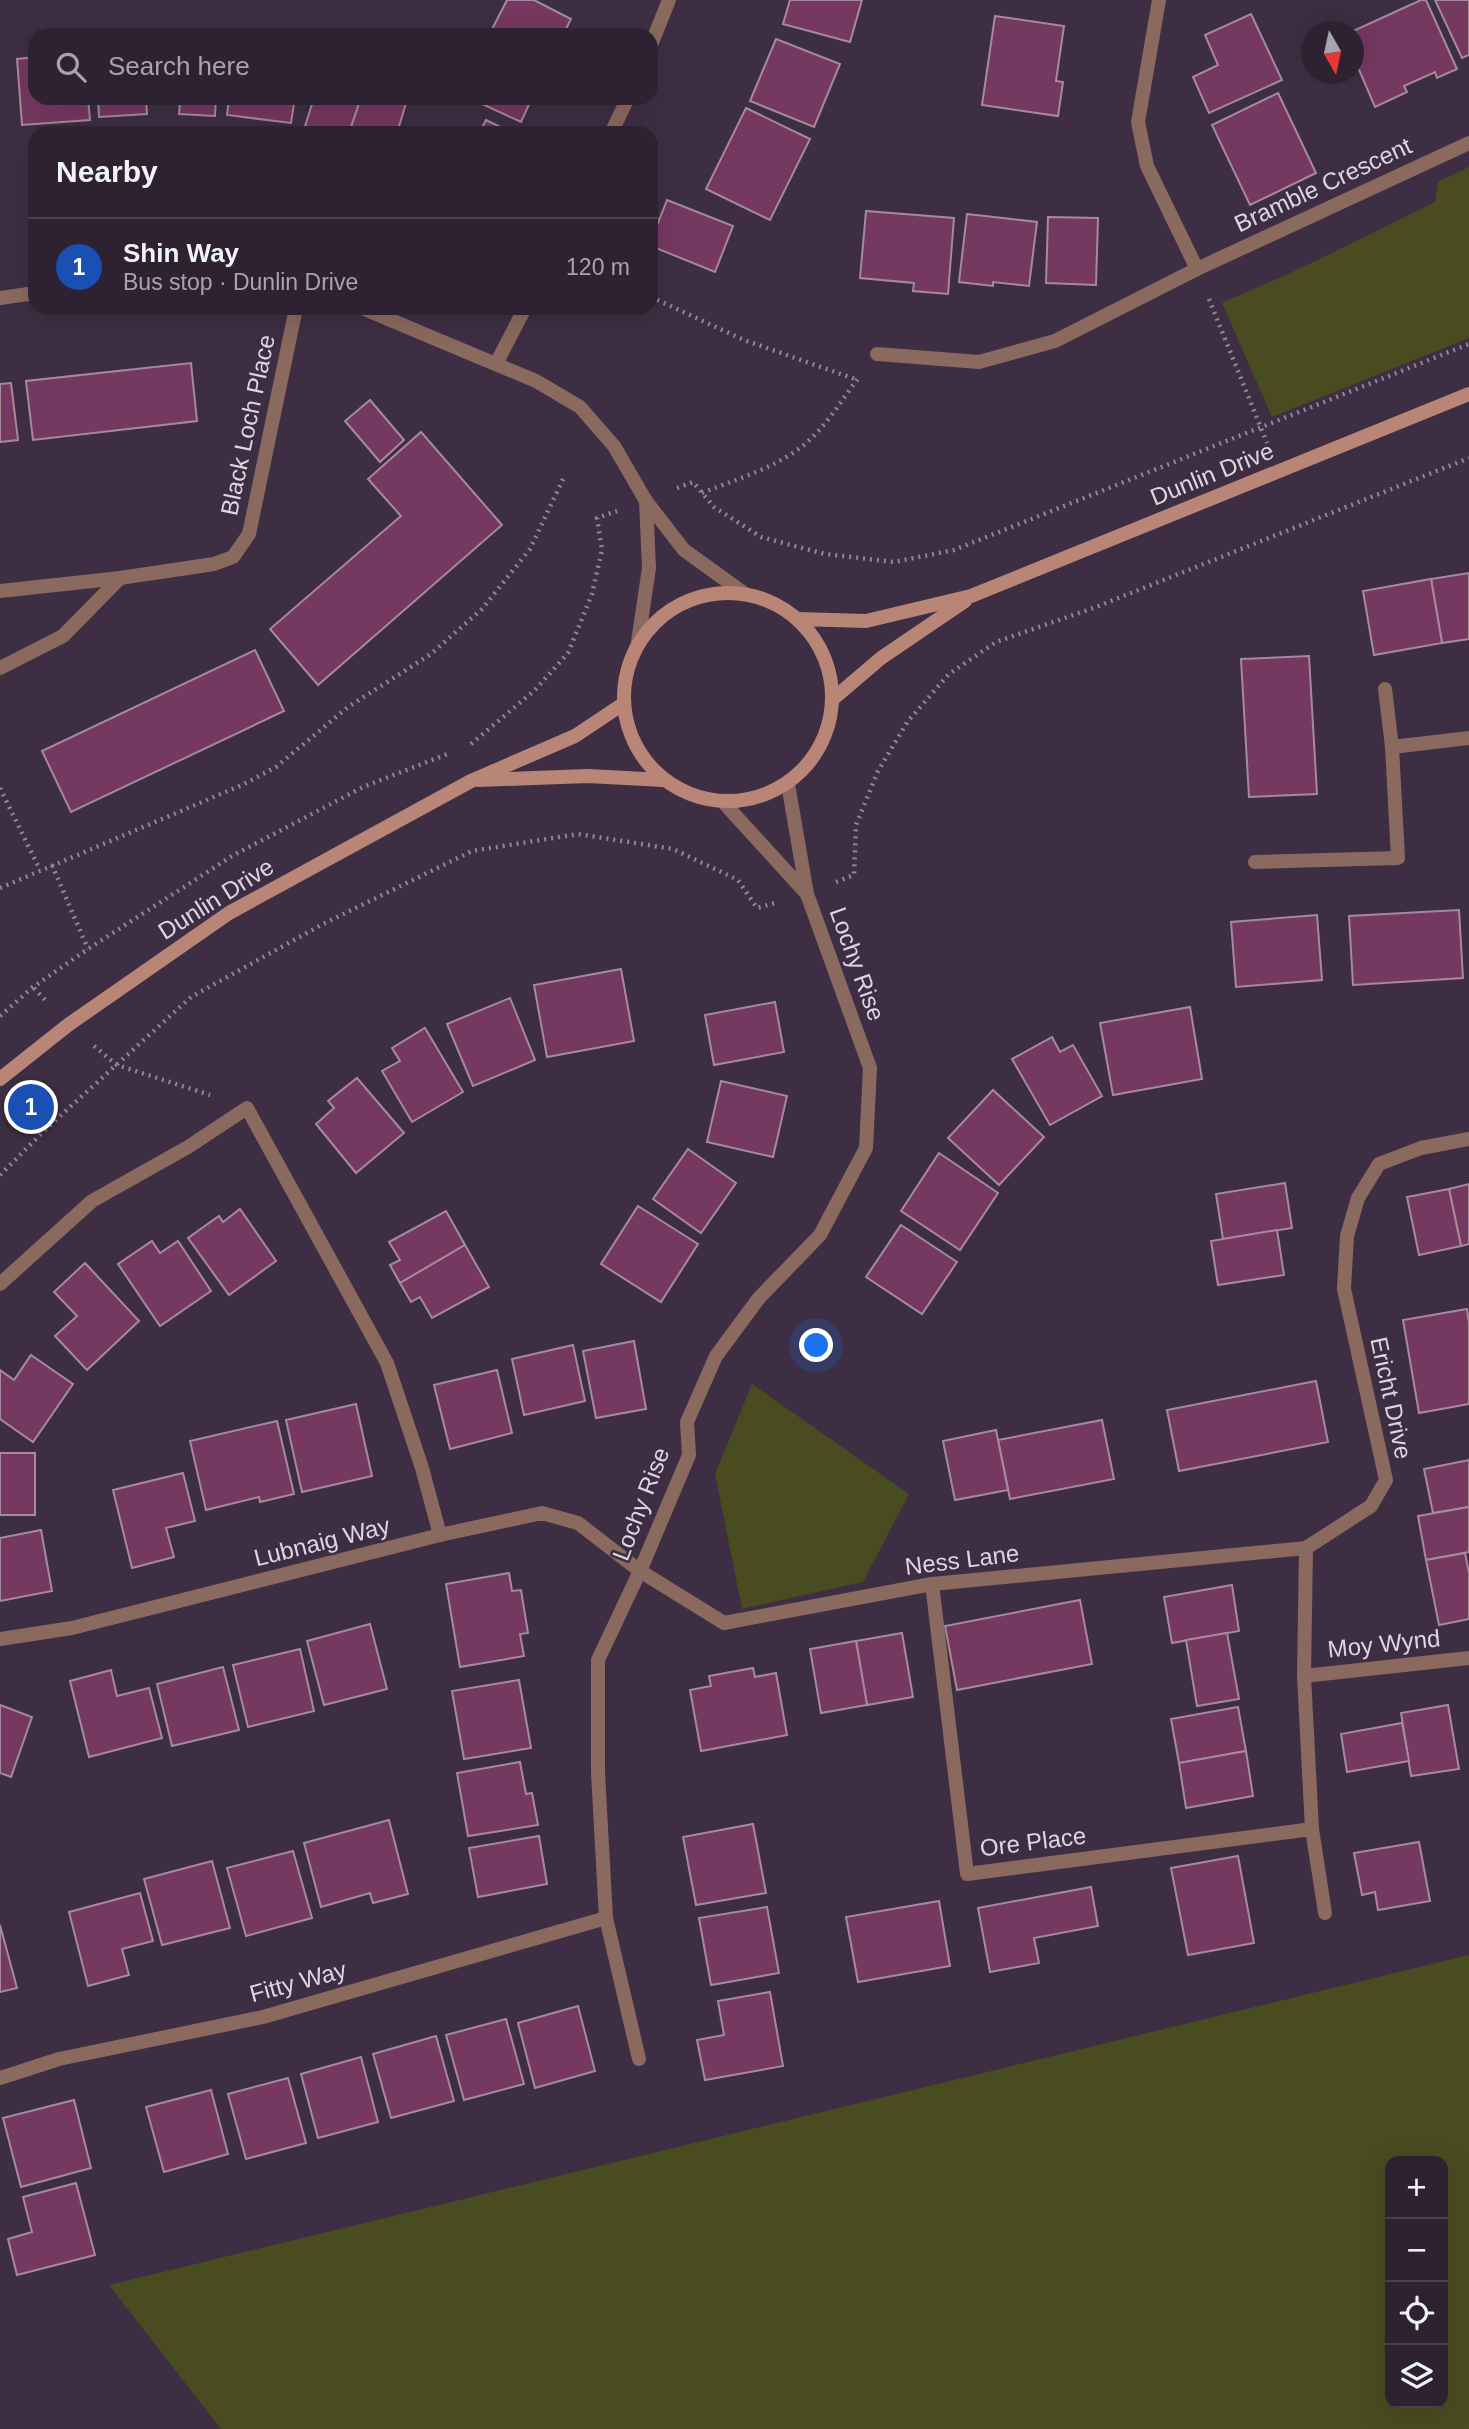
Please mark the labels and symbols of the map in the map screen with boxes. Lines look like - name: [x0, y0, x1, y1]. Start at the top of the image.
- north arrow: [1301, 21, 1364, 84]
- street label: Bramble Crescent: [1230, 132, 1416, 237]
- street label: Black Loch Place: [215, 332, 280, 518]
- street label: Dunlin Drive: [1146, 437, 1277, 511]
- street label: Dunlin Drive: [153, 852, 278, 945]
- street label: Lochy Rise: [824, 903, 890, 1024]
- pin: 1: [8, 1081, 54, 1133]
- your location: [799, 1328, 833, 1362]
- street label: Ericht Drive: [1365, 1334, 1418, 1461]
- street label: Lochy Rise: [607, 1444, 674, 1564]
- street label: Lubnaig Way: [251, 1512, 393, 1571]
- street label: Ness Lane: [903, 1539, 1021, 1580]
- street label: Moy Wynd: [1326, 1624, 1442, 1663]
- street label: Ore Place: [978, 1822, 1088, 1861]
- street label: Fitty Way: [247, 1956, 349, 2007]

